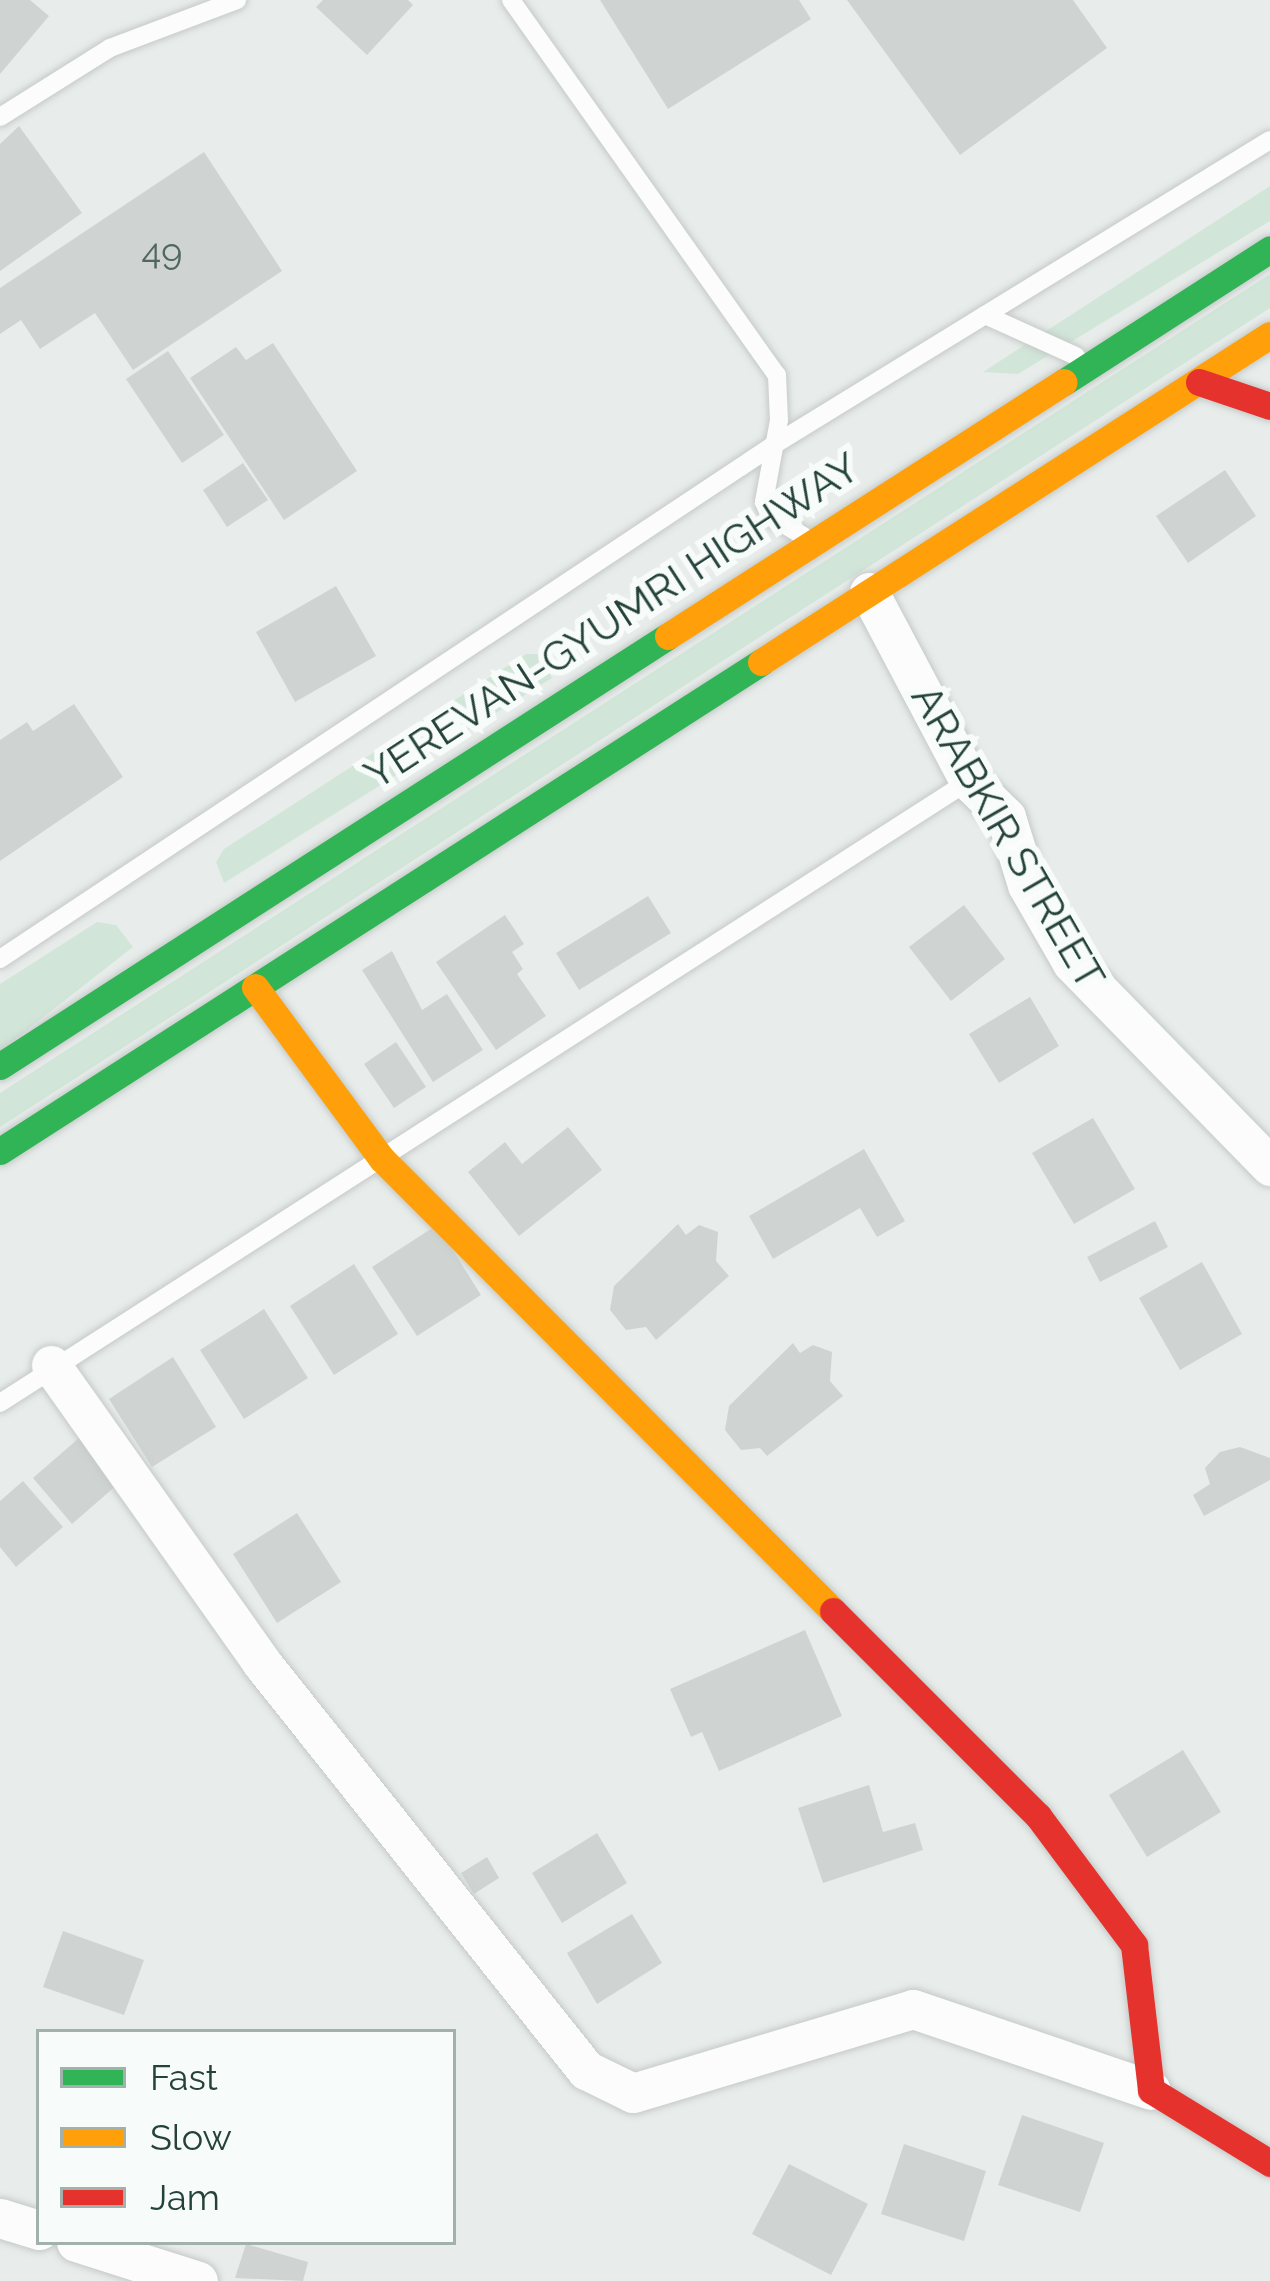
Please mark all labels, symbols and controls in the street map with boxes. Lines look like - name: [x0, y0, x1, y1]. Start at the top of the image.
- house number: 49: [142, 230, 182, 274]
- street label: YEREVAN-GYUMRI HIGHWAY: [355, 442, 869, 800]
- street label: ARABKIR STREET: [900, 676, 1116, 998]
- legend: [36, 2029, 456, 2245]
- text: Fast: [150, 2056, 218, 2098]
- text: Slow: [150, 2116, 232, 2158]
- text: Jam: [150, 2176, 220, 2218]

